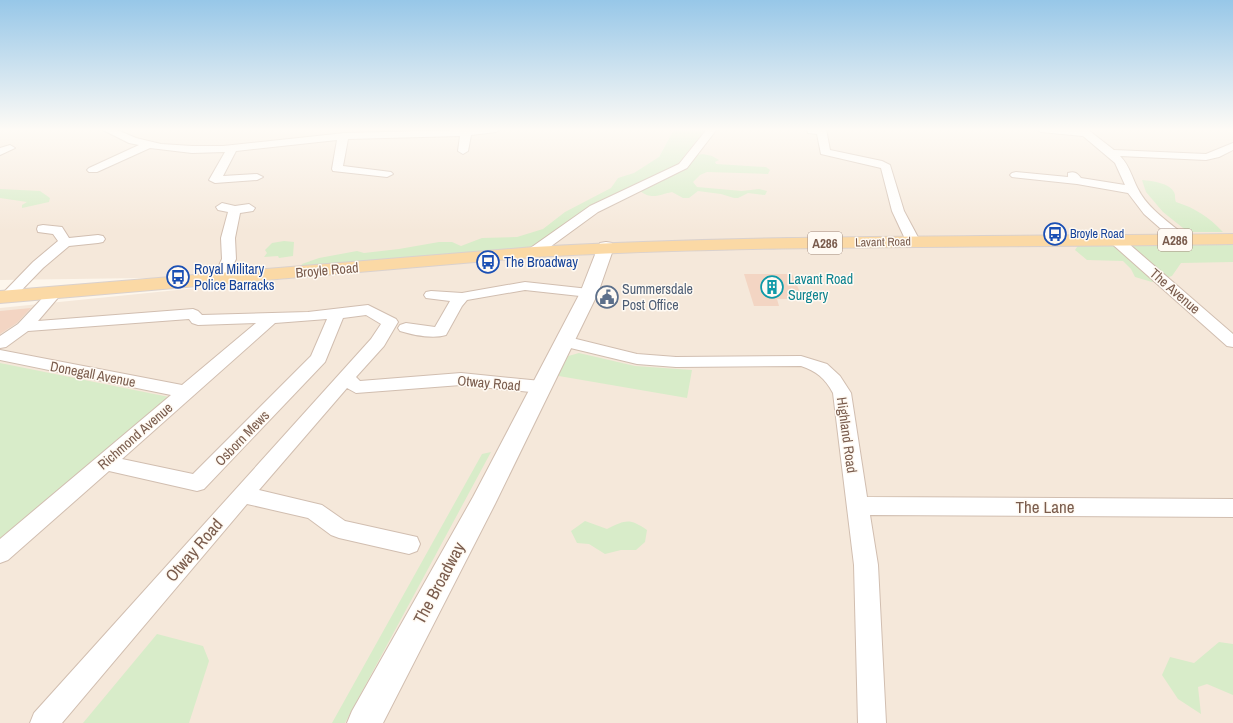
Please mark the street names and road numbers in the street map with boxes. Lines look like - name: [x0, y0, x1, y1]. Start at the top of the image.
- road number: A286: [1158, 229, 1192, 251]
- road number: A286: [808, 232, 842, 254]
- street label: Lavant Road: [855, 234, 911, 250]
- street label: Broyle Road: [295, 258, 359, 282]
- street label: The Avenue: [1146, 264, 1204, 318]
- street label: Donegall Avenue: [49, 357, 137, 391]
- street label: Otway Road: [457, 371, 521, 395]
- street label: Highland Road: [833, 396, 861, 474]
- street label: Richmond Avenue: [94, 398, 176, 474]
- street label: Osborn Mews: [211, 406, 273, 470]
- street label: The Lane: [1016, 495, 1075, 518]
- street label: Otway Road: [160, 513, 227, 586]
- street label: The Broadway: [407, 538, 470, 628]

